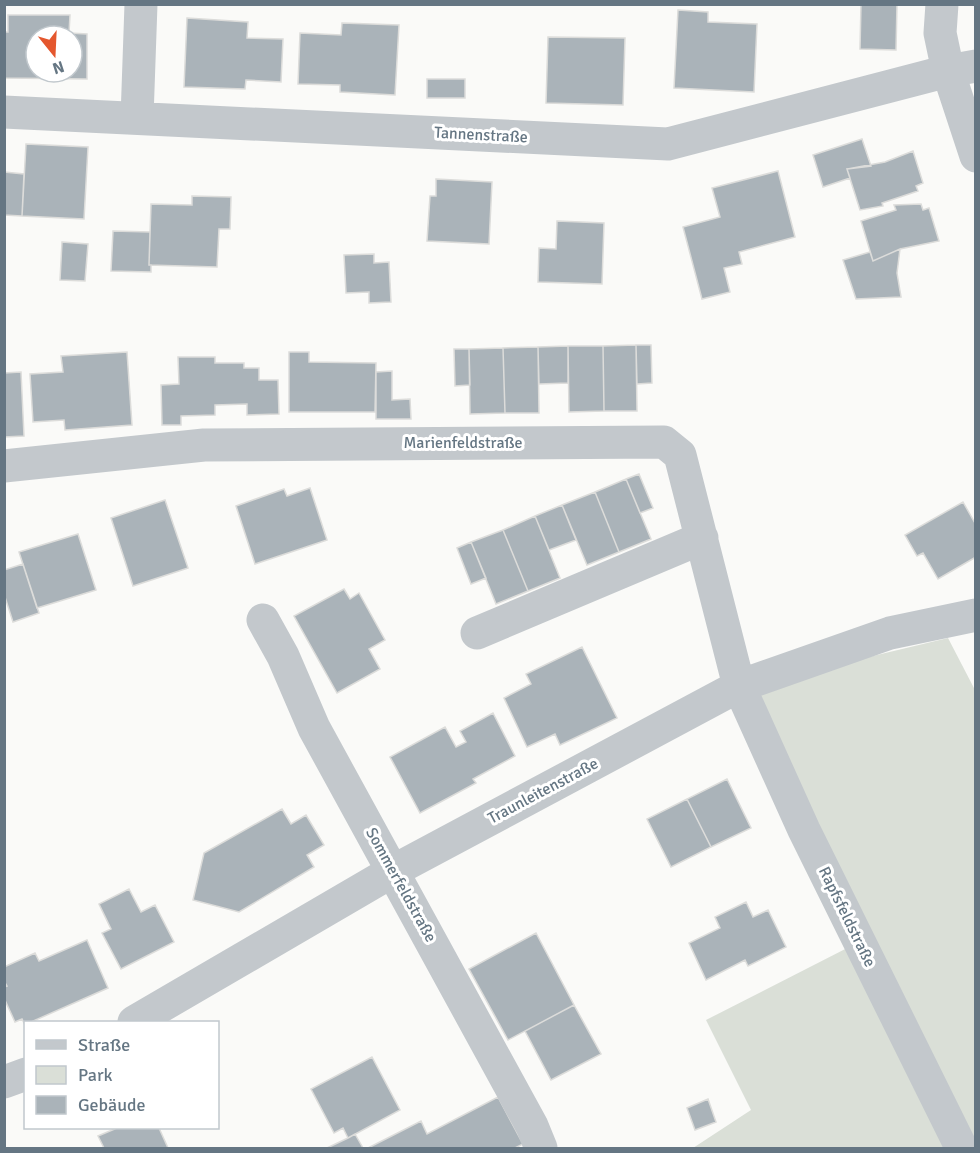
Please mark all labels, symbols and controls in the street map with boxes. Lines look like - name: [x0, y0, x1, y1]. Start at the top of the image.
- north arrow: [24, 24, 84, 84]
- text: N: [50, 56, 67, 79]
- street label: Tannenstraße: [434, 123, 528, 147]
- street label: Marienfeldstraße: [403, 433, 523, 453]
- street label: Traunleitenstraße: [484, 754, 602, 828]
- street label: Sommerfeldstraße: [361, 824, 441, 946]
- street label: Rapfsfeldstraße: [814, 864, 880, 970]
- legend: [24, 1021, 219, 1129]
- text: Straße: [78, 1034, 130, 1056]
- text: Park: [78, 1064, 113, 1086]
- text: Gebäude: [78, 1094, 146, 1116]

